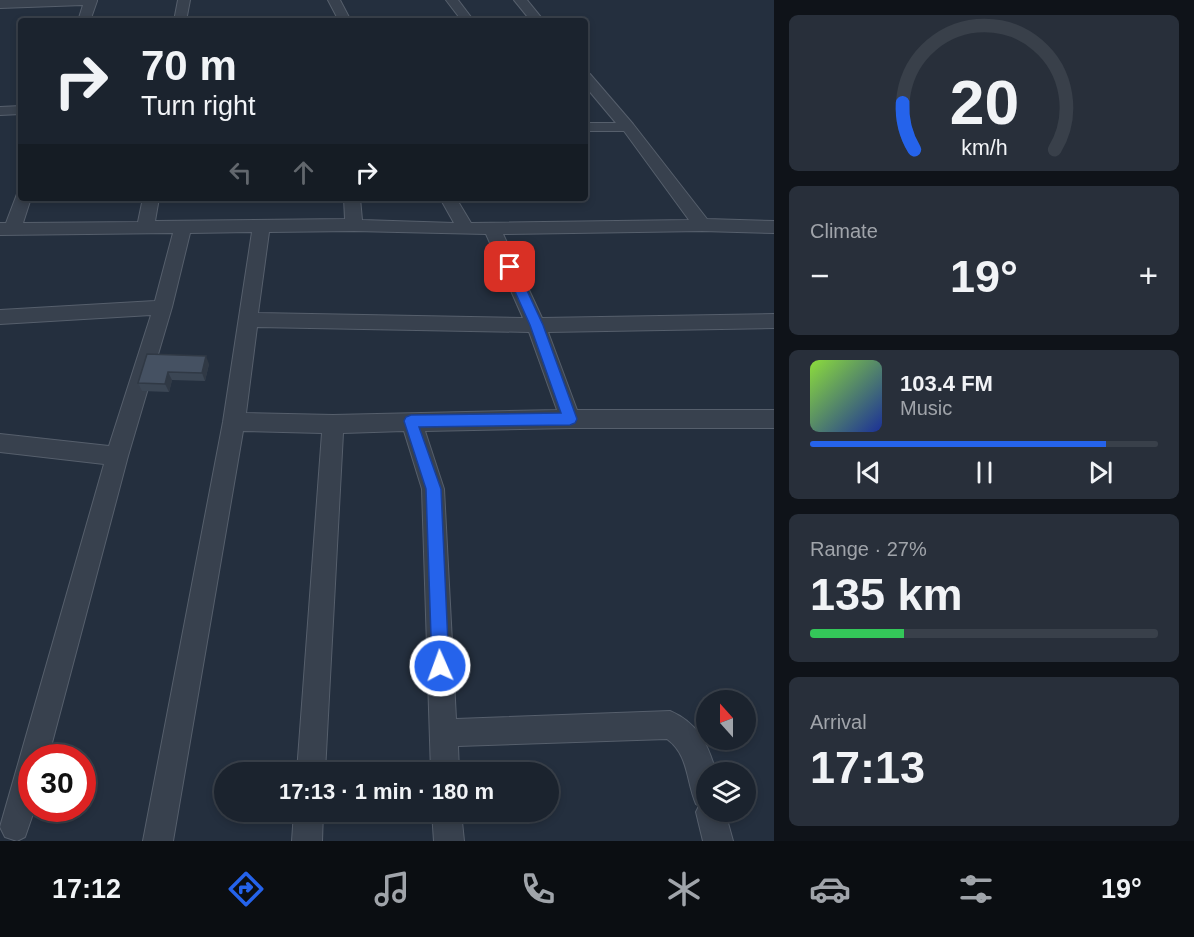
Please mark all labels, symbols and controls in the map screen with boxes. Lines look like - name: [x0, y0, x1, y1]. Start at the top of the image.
- icon: right: [42, 42, 120, 120]
- text: 70 m: [141, 42, 237, 89]
- text: 20: [949, 68, 1019, 137]
- text: Turn right: [141, 91, 256, 121]
- text: km/h: [961, 136, 1007, 160]
- icon: left: [224, 156, 257, 189]
- icon: ahead: [287, 156, 320, 189]
- icon: right: [350, 156, 383, 189]
- text: Climate: [810, 220, 878, 242]
- pin: [484, 241, 535, 292]
- icon: arrive: [493, 250, 526, 283]
- text: 19°: [950, 251, 1018, 302]
- text: −: [810, 257, 829, 294]
- text: +: [1139, 257, 1158, 294]
- text: 103.4 FM: [900, 371, 993, 396]
- text: Music: [900, 397, 952, 419]
- icon: previous: [852, 456, 885, 489]
- icon: pause: [968, 456, 1001, 489]
- icon: next: [1084, 456, 1117, 489]
- text: Range · 27%: [810, 538, 927, 560]
- text: 135 km: [810, 569, 963, 620]
- position arrow: [408, 634, 472, 698]
- north arrow: [696, 690, 756, 750]
- map controls: [696, 690, 756, 822]
- text: Arrival: [810, 711, 867, 733]
- text: 17:13: [810, 742, 925, 793]
- speed limit sign: 30: [18, 744, 96, 822]
- button: layers: [696, 762, 756, 822]
- text: 17:13 · 1 min · 180 m: [279, 779, 494, 804]
- icon: directions: [225, 868, 267, 910]
- icon: music: [371, 868, 413, 910]
- icon: phone: [517, 868, 559, 910]
- icon: climate: [663, 868, 705, 910]
- icon: car: [809, 868, 851, 910]
- icon: filters: [955, 868, 997, 910]
- text: 17:12: [52, 874, 121, 904]
- text: 19°: [1101, 874, 1142, 904]

